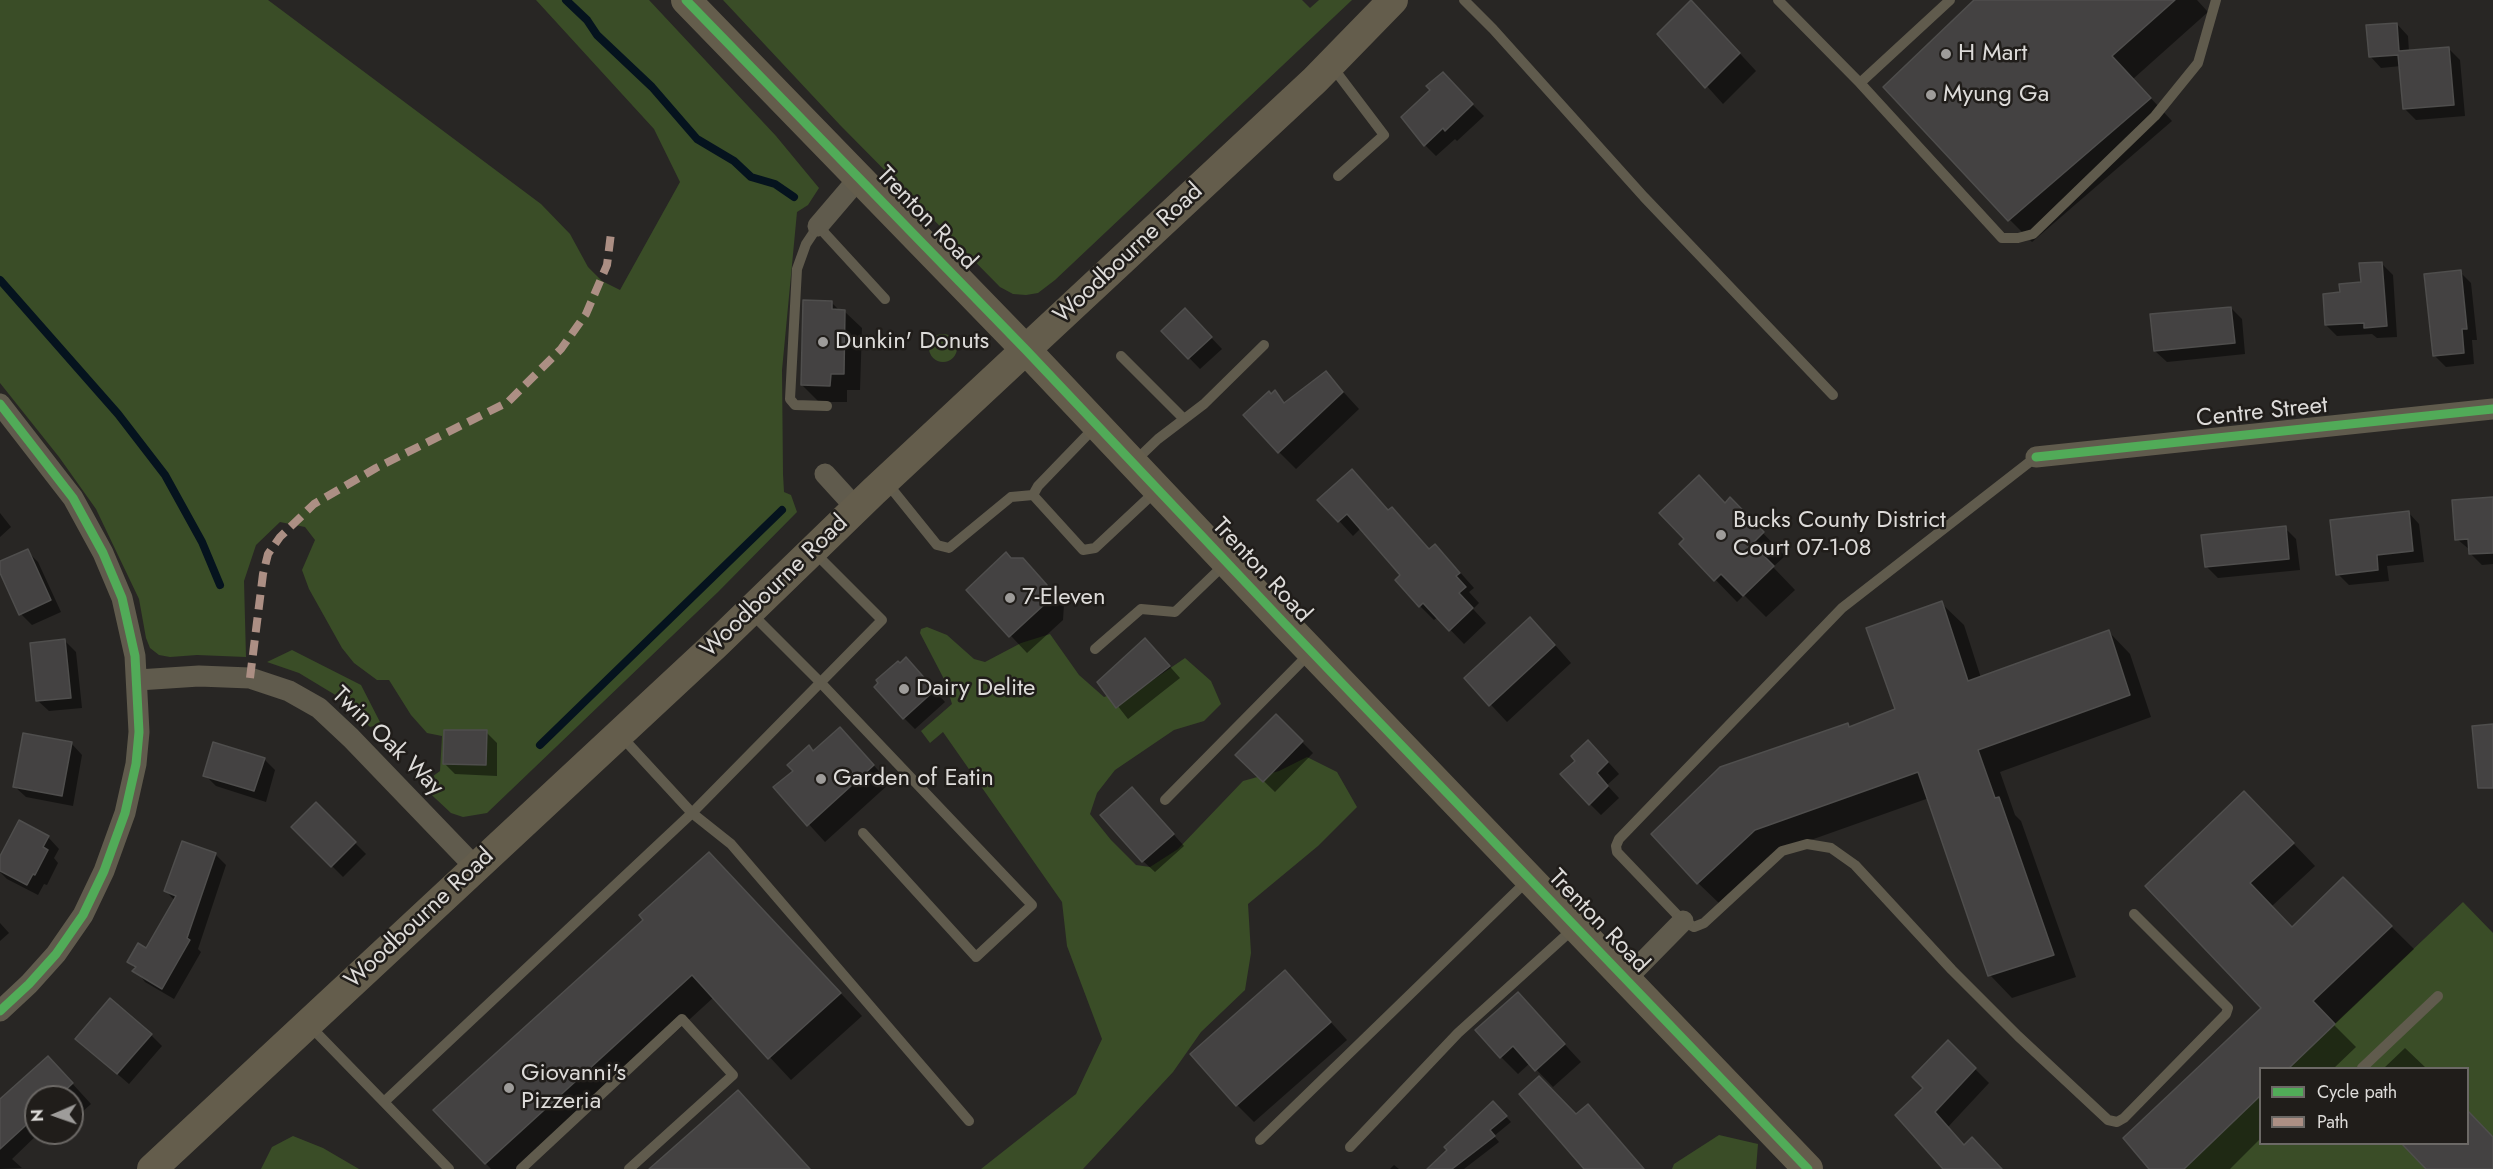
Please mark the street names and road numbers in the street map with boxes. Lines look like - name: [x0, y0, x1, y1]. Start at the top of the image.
- street label: Trenton Road: [870, 161, 982, 277]
- street label: Woodbourne Road: [1049, 178, 1209, 330]
- street label: Centre Street: [2195, 392, 2329, 434]
- street label: Woodbourne Road: [695, 510, 855, 664]
- street label: Trenton Road: [1205, 513, 1317, 629]
- street label: Twin Oak Way: [325, 681, 449, 803]
- street label: Woodbourne Road: [340, 843, 500, 995]
- street label: Trenton Road: [1542, 864, 1654, 980]

